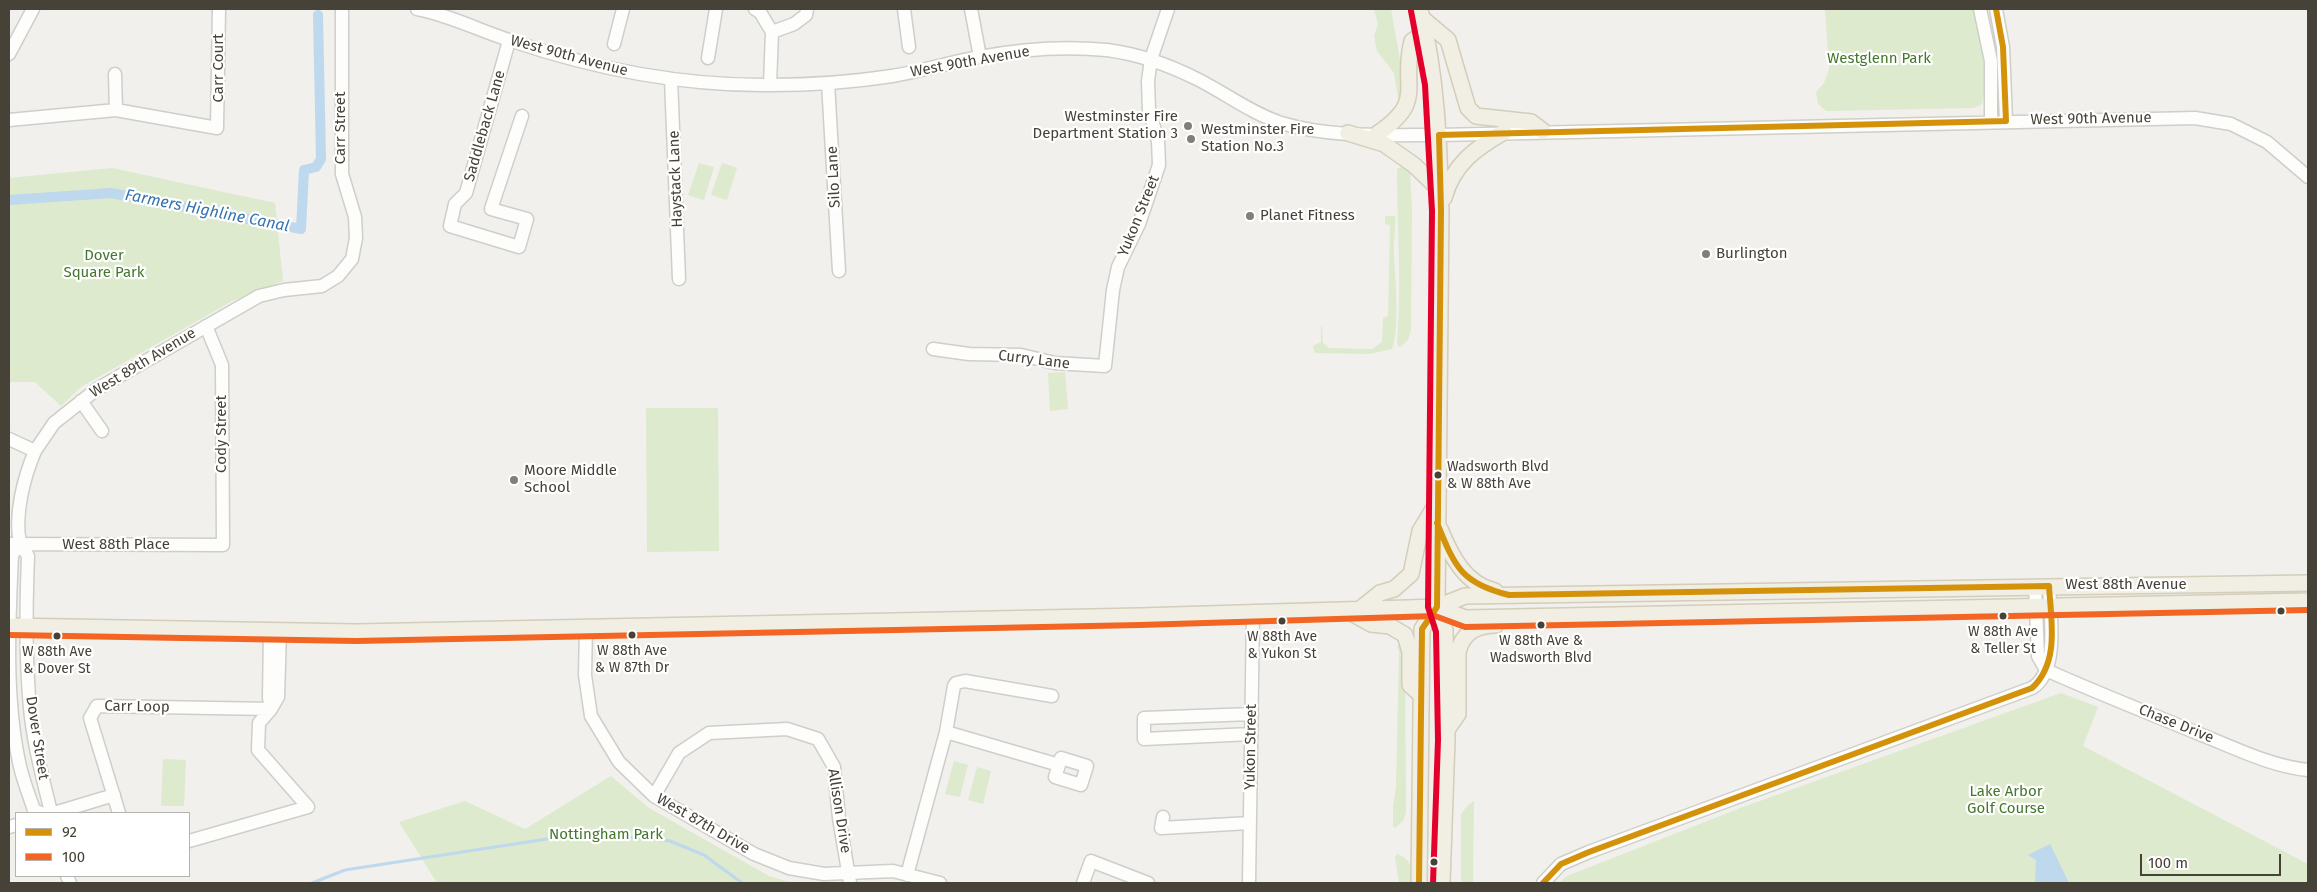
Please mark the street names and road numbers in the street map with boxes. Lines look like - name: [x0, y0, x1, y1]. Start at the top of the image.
- street label: West 90th Avenue: [508, 32, 630, 80]
- street label: Carr Court: [210, 34, 228, 102]
- street label: West 90th Avenue: [909, 43, 1031, 81]
- street label: Saddleback Lane: [461, 68, 509, 184]
- street label: Carr Street: [332, 92, 350, 164]
- street label: West 90th Avenue: [2030, 109, 2152, 129]
- street label: Haystack Lane: [665, 130, 687, 228]
- street label: Silo Lane: [823, 146, 845, 208]
- street label: Yukon Street: [1115, 173, 1163, 259]
- street label: West 89th Avenue: [87, 324, 199, 402]
- street label: Curry Lane: [997, 347, 1071, 373]
- street label: Cody Street: [213, 395, 231, 473]
- street label: West 88th Place: [62, 536, 170, 554]
- street label: West 88th Avenue: [2065, 576, 2187, 594]
- street label: Dover Street: [22, 695, 52, 781]
- street label: Carr Loop: [104, 697, 170, 717]
- street label: Chase Drive: [2136, 701, 2216, 747]
- street label: Yukon Street: [1241, 704, 1261, 790]
- street label: Allison Drive: [823, 767, 855, 855]
- street label: West 87th Drive: [653, 790, 753, 858]

